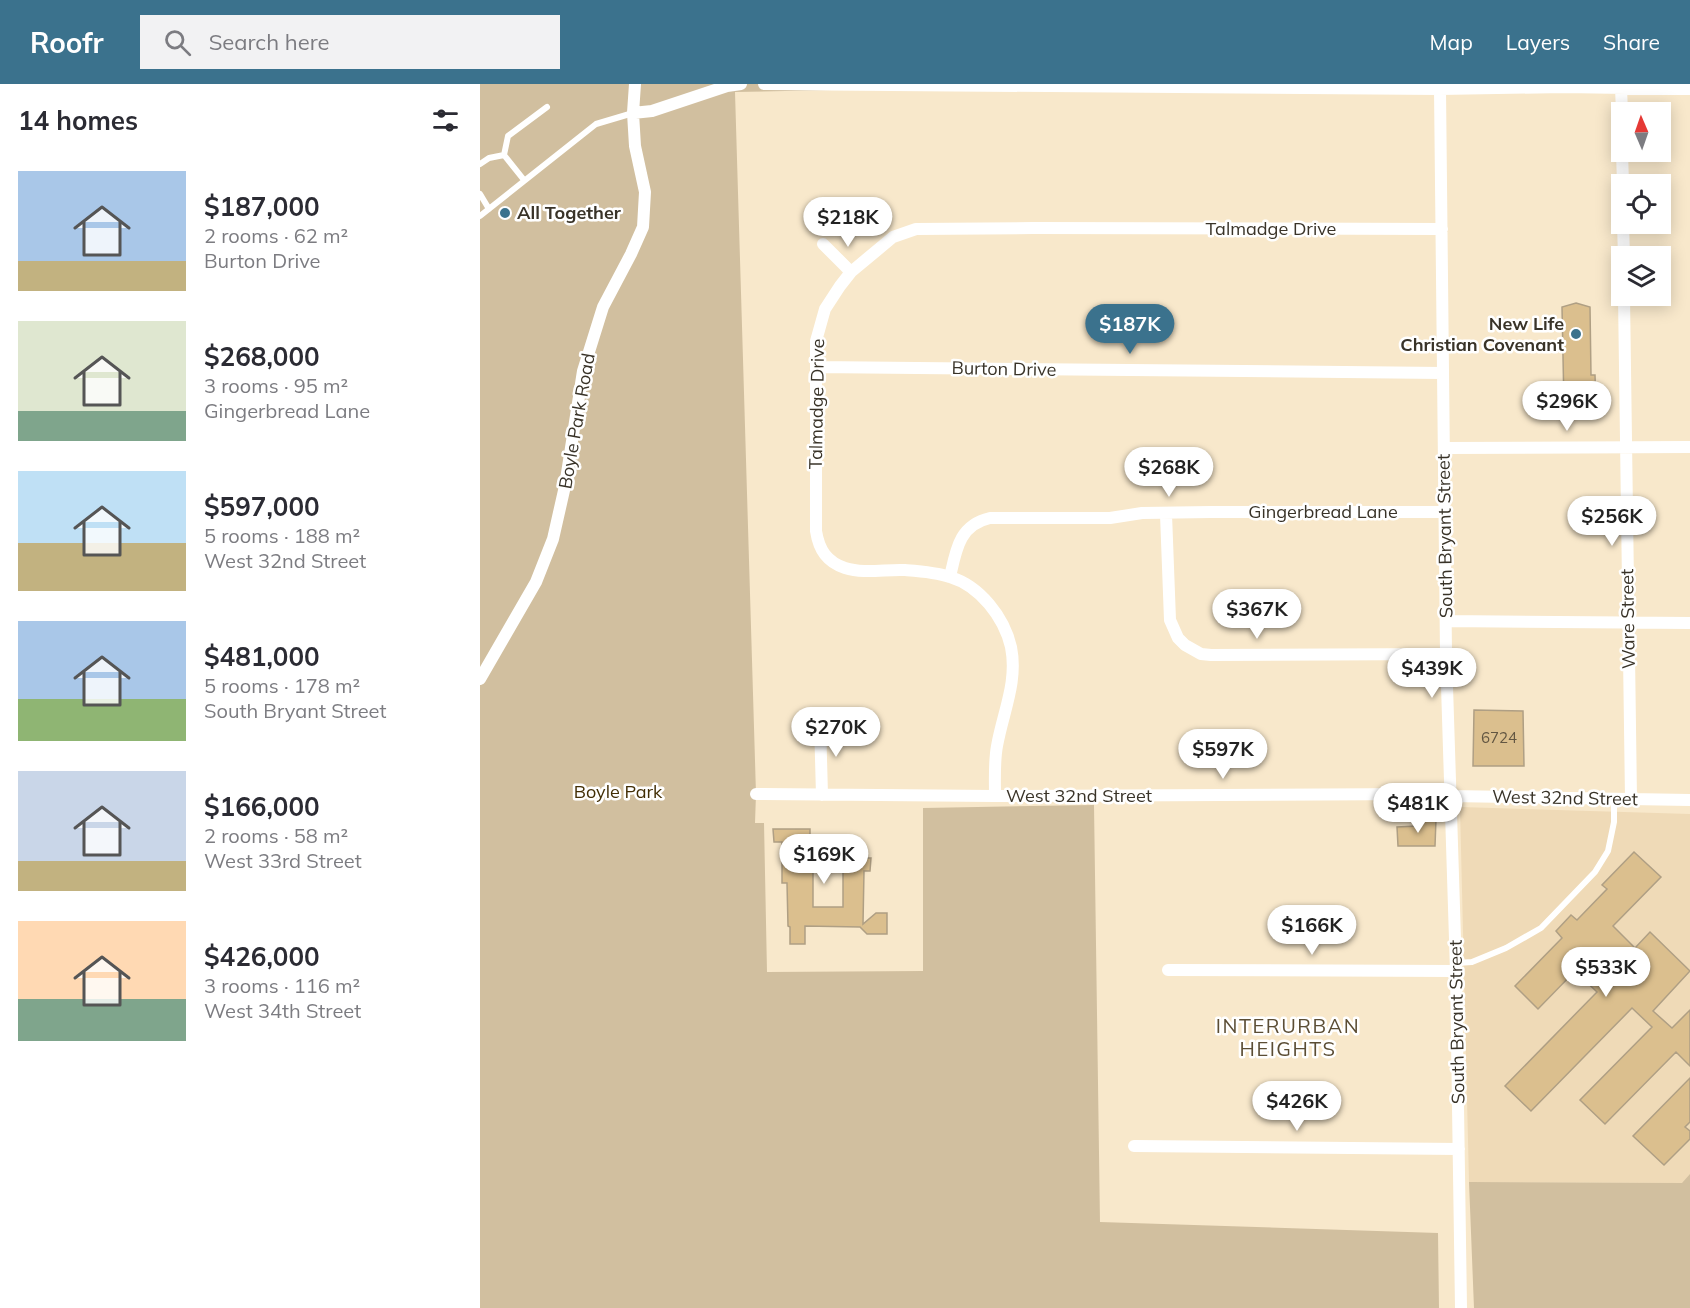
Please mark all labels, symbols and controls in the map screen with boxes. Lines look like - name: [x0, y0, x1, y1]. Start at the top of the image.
- search box: [140, 15, 560, 69]
- text: Roofr: [30, 25, 104, 60]
- icon: search: [161, 26, 194, 59]
- text: Search here: [209, 28, 330, 56]
- text: Map: [1430, 29, 1473, 55]
- text: Layers: [1506, 29, 1570, 55]
- text: Share: [1603, 29, 1660, 55]
- north arrow: [1611, 102, 1671, 162]
- map controls: [1611, 102, 1671, 306]
- text: 14 homes: [18, 104, 138, 137]
- icon: filters: [429, 104, 462, 137]
- button: locate: [1611, 174, 1671, 234]
- text: $187,000: [204, 190, 320, 223]
- icon: home: [66, 195, 138, 267]
- pin: $218K: [806, 197, 890, 248]
- place label: All Together: [517, 201, 622, 224]
- text: $218K: [817, 204, 879, 229]
- marker: All Together: [498, 206, 512, 220]
- street label: Talmadge Drive: [1206, 217, 1336, 240]
- text: 2 rooms · 62 m²: [204, 223, 348, 248]
- button: layers: [1611, 246, 1671, 306]
- text: Burton Drive: [204, 248, 321, 273]
- pin: $187K: [1088, 304, 1172, 355]
- text: $187K: [1099, 311, 1161, 336]
- place label: New Life Christian Covenant: [1400, 312, 1564, 356]
- marker: New Life Christian Covenant: [1569, 327, 1583, 341]
- street label: Talmadge Drive: [804, 338, 829, 470]
- text: $268,000: [204, 340, 320, 373]
- icon: home: [66, 345, 138, 417]
- street label: Boyle Park Road: [553, 351, 600, 491]
- street label: Burton Drive: [951, 356, 1057, 381]
- text: 3 rooms · 95 m²: [204, 373, 348, 398]
- pin: $296K: [1525, 381, 1609, 432]
- text: $296K: [1536, 388, 1598, 413]
- text: Gingerbread Lane: [204, 398, 370, 423]
- pin: $268K: [1127, 447, 1211, 498]
- text: $268K: [1138, 454, 1200, 479]
- street label: South Bryant Street: [1432, 454, 1457, 618]
- text: $597,000: [204, 490, 320, 523]
- icon: home: [66, 495, 138, 567]
- pin: $256K: [1570, 496, 1654, 547]
- street label: Gingerbread Lane: [1248, 500, 1398, 523]
- text: $256K: [1581, 503, 1643, 528]
- text: 5 rooms · 188 m²: [204, 523, 360, 548]
- text: West 32nd Street: [204, 548, 366, 573]
- street label: Ware Street: [1615, 569, 1640, 669]
- pin: $367K: [1215, 589, 1299, 640]
- text: $367K: [1226, 596, 1288, 621]
- text: $481,000: [204, 640, 320, 673]
- icon: home: [66, 645, 138, 717]
- pin: $439K: [1390, 648, 1474, 699]
- text: $439K: [1401, 655, 1463, 680]
- text: 5 rooms · 178 m²: [204, 673, 360, 698]
- text: South Bryant Street: [204, 698, 387, 723]
- pin: $270K: [794, 707, 878, 758]
- text: $270K: [805, 714, 867, 739]
- house number: 6724: [1481, 728, 1517, 747]
- pin: $597K: [1181, 729, 1265, 780]
- text: $597K: [1192, 736, 1254, 761]
- park label: Boyle Park: [574, 780, 663, 803]
- pin: $481K: [1376, 783, 1460, 834]
- street label: West 32nd Street: [1006, 784, 1152, 807]
- street label: West 32nd Street: [1492, 785, 1638, 810]
- text: $166,000: [204, 790, 320, 823]
- text: $481K: [1387, 790, 1449, 815]
- icon: home: [66, 795, 138, 867]
- text: 2 rooms · 58 m²: [204, 823, 348, 848]
- pin: $169K: [782, 834, 866, 885]
- text: $169K: [793, 841, 855, 866]
- text: West 33rd Street: [204, 848, 362, 873]
- pin: $166K: [1270, 905, 1354, 956]
- text: $166K: [1281, 912, 1343, 937]
- text: $426,000: [204, 940, 320, 973]
- street label: South Bryant Street: [1444, 940, 1469, 1104]
- icon: home: [66, 945, 138, 1017]
- pin: $533K: [1564, 947, 1648, 998]
- text: $533K: [1575, 954, 1637, 979]
- text: 3 rooms · 116 m²: [204, 973, 360, 998]
- text: West 34th Street: [204, 998, 361, 1023]
- district label: INTERURBAN HEIGHTS: [1216, 1013, 1360, 1061]
- pin: $426K: [1255, 1081, 1339, 1132]
- text: $426K: [1266, 1088, 1328, 1113]

